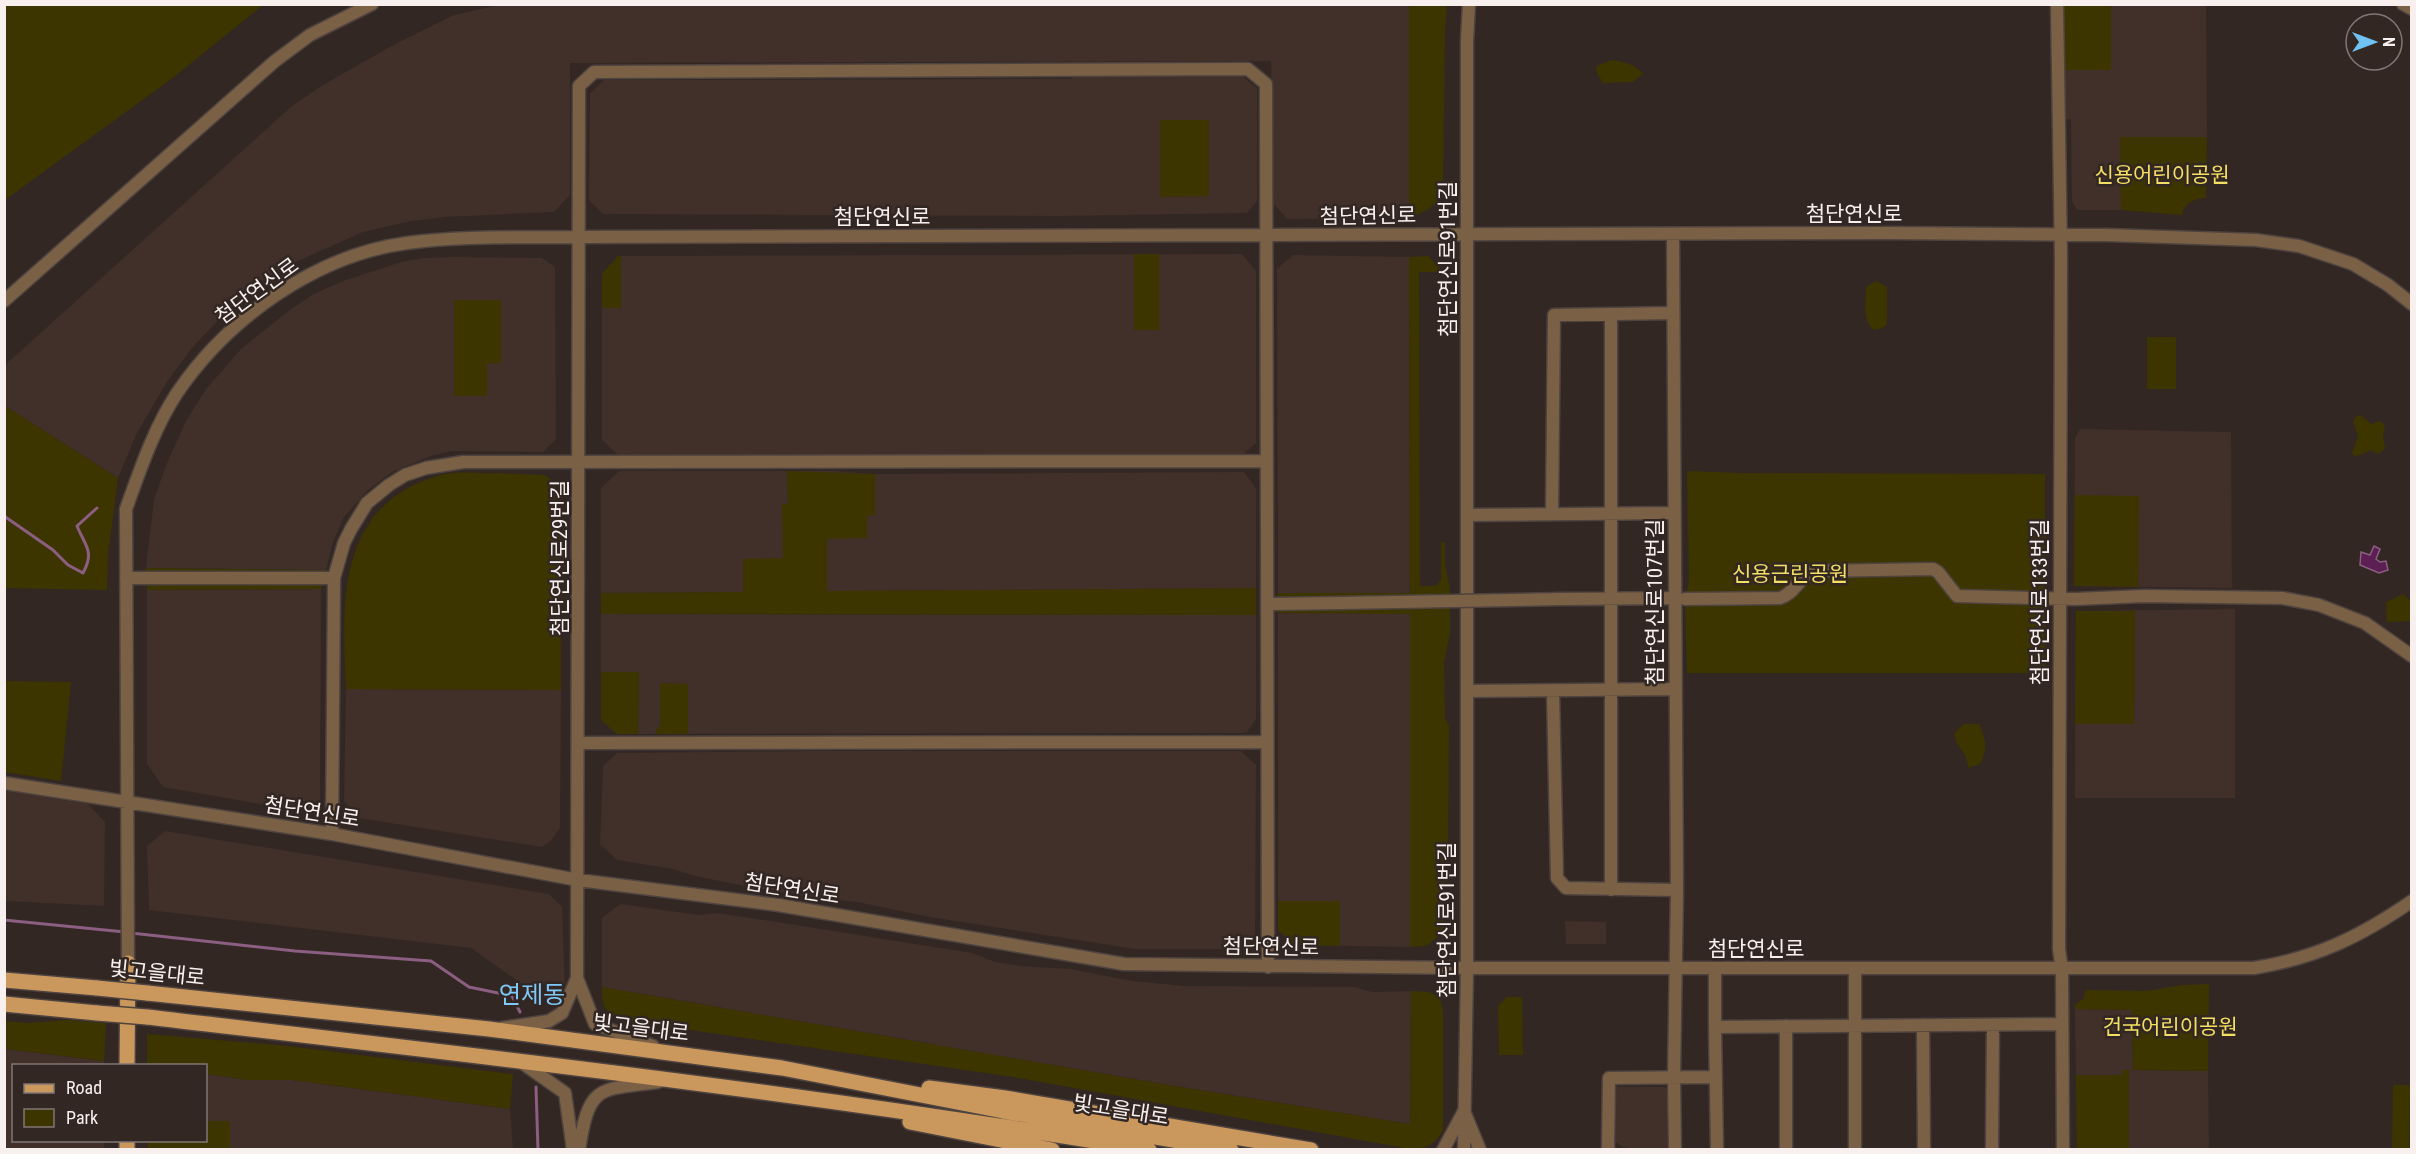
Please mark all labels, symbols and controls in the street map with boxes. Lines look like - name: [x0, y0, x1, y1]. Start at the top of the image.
- north arrow: [2344, 12, 2404, 72]
- text: N: [2379, 37, 2398, 47]
- park label: 신용어린이공원: [2094, 163, 2230, 187]
- street label: 첨단연신로91번길: [1436, 181, 1460, 337]
- street label: 첨단연신로: [1806, 202, 1902, 226]
- street label: 첨단연신로: [1319, 203, 1417, 229]
- street label: 첨단연신로: [834, 205, 930, 229]
- street label: 첨단연신로: [211, 253, 303, 329]
- street label: 첨단연신로29번길: [548, 480, 572, 636]
- street label: 첨단연신로107번길: [1643, 519, 1667, 685]
- street label: 첨단연신로133번길: [2028, 519, 2052, 685]
- park label: 신용근린공원: [1732, 562, 1848, 586]
- street label: 첨단연신로: [262, 793, 362, 831]
- street label: 첨단연신로91번길: [1435, 842, 1459, 998]
- street label: 첨단연신로: [742, 870, 842, 908]
- street label: 첨단연신로: [1222, 934, 1320, 960]
- street label: 첨단연신로: [1708, 937, 1804, 961]
- street label: 빛고을대로: [108, 956, 206, 990]
- district label: 연제동: [499, 981, 565, 1009]
- street label: 빛고을대로: [592, 1010, 690, 1046]
- park label: 건국어린이공원: [2102, 1015, 2238, 1039]
- legend: [12, 1064, 207, 1142]
- text: Road: [66, 1077, 102, 1098]
- street label: 빛고을대로: [1071, 1091, 1171, 1129]
- text: Park: [66, 1107, 98, 1128]

